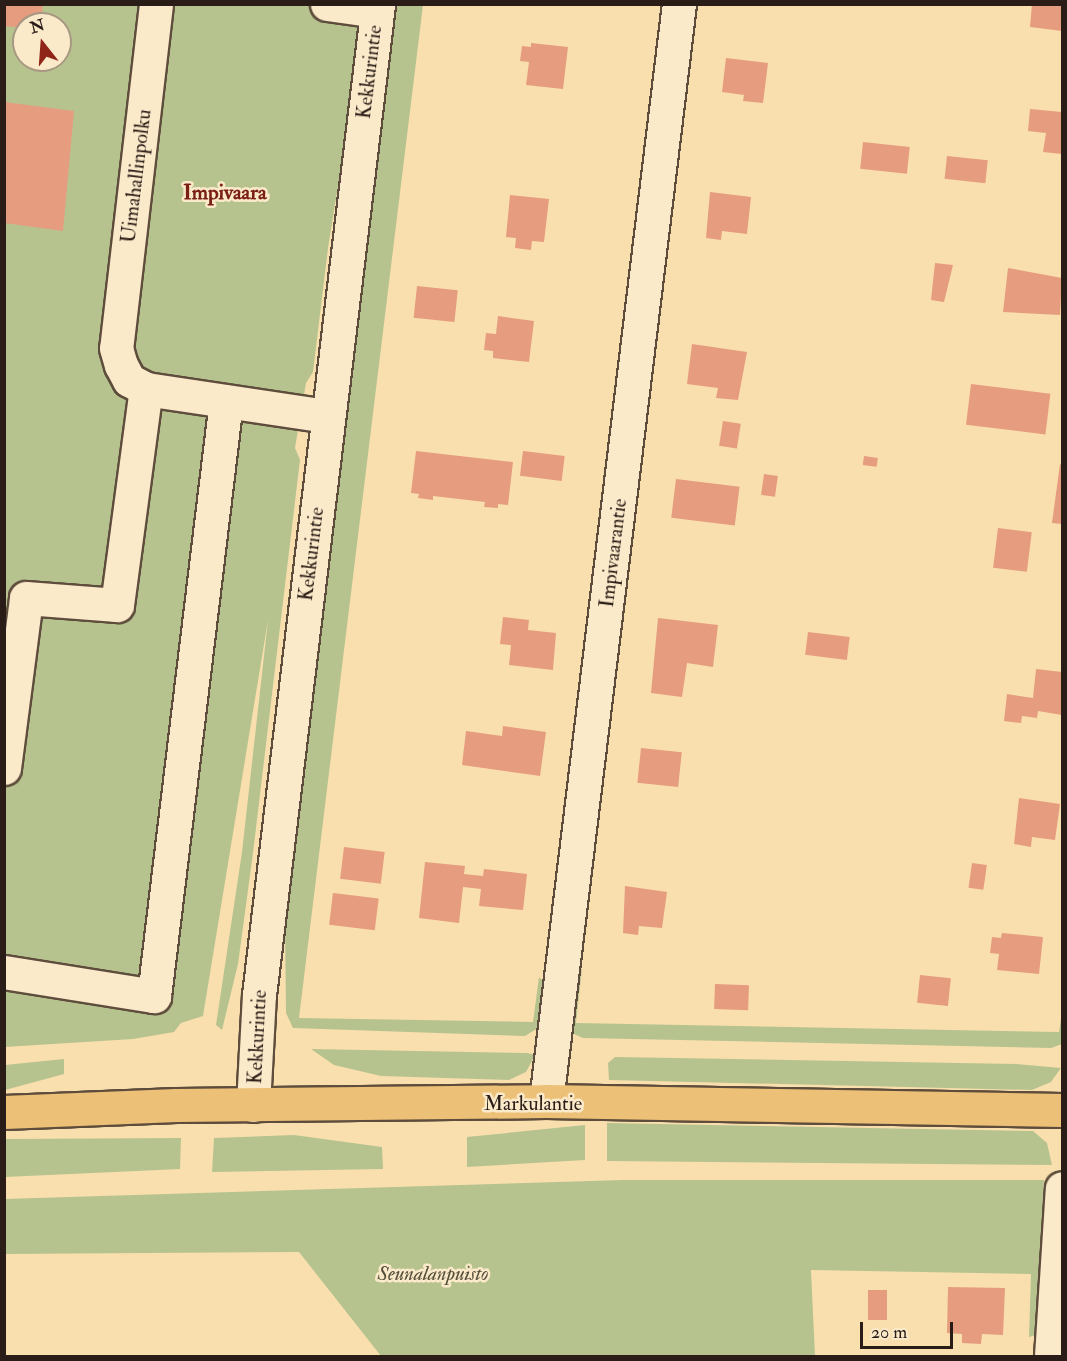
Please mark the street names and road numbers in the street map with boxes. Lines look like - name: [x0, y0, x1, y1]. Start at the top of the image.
- street label: Kekkurintie: [351, 24, 387, 120]
- street label: Uimahallinpolku: [116, 108, 156, 244]
- street label: Impivaarantie: [594, 497, 632, 609]
- street label: Kekkurintie: [293, 506, 329, 602]
- street label: Kekkurintie: [243, 989, 271, 1085]
- street label: Markulantie: [484, 1091, 582, 1115]

